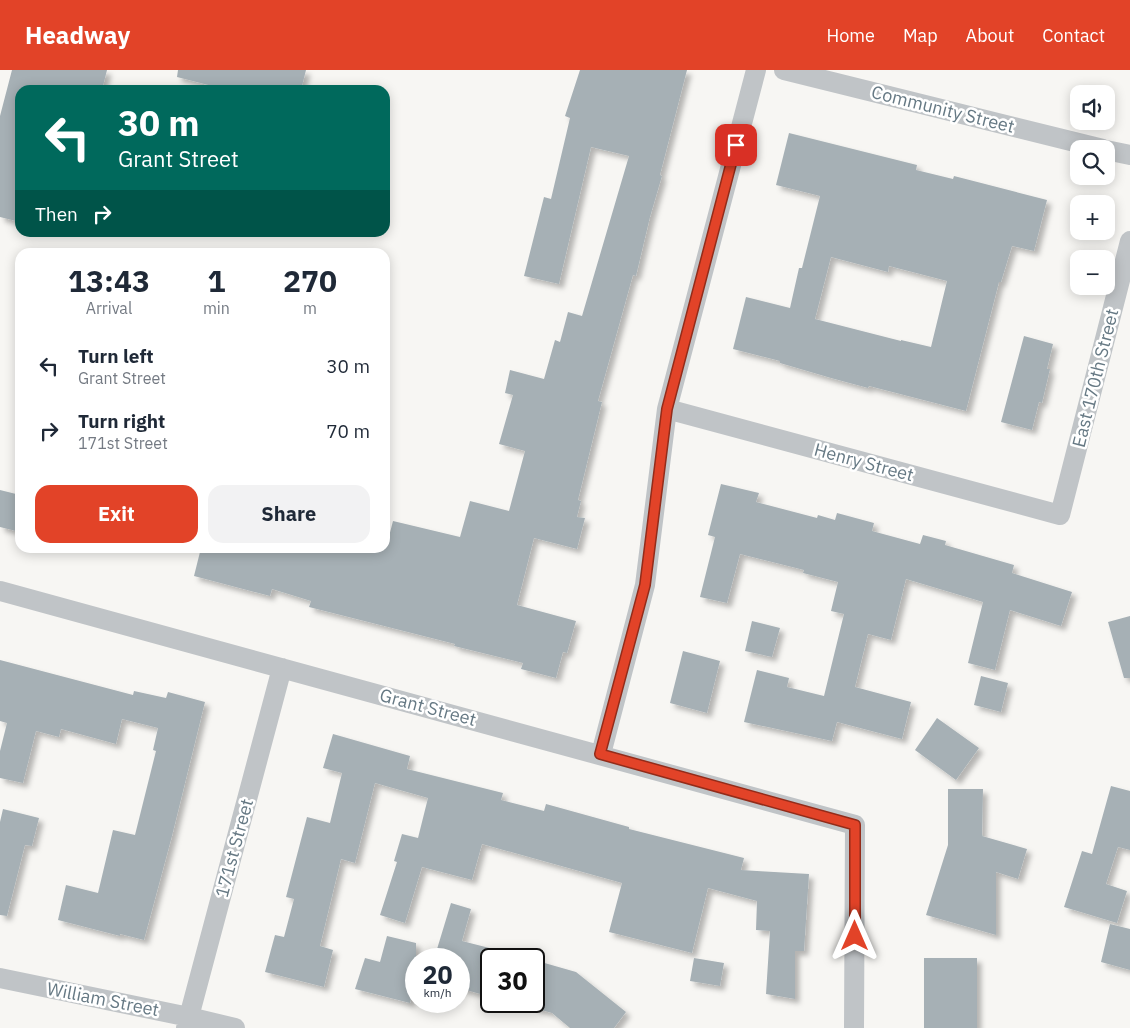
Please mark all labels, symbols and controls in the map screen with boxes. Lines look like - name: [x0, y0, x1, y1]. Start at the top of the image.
- text: Headway: [25, 19, 130, 51]
- text: Home: [827, 24, 875, 47]
- text: Map: [903, 24, 938, 47]
- text: About: [966, 24, 1014, 47]
- text: Contact: [1042, 24, 1105, 47]
- street label: Community Street: [869, 80, 1017, 138]
- map controls: [1070, 85, 1115, 295]
- button: sound: [1070, 85, 1115, 130]
- text: 30 m: [118, 100, 200, 146]
- icon: left: [35, 105, 100, 170]
- pin: [715, 124, 757, 166]
- icon: arrive: [722, 131, 750, 159]
- button: search: [1070, 140, 1115, 185]
- text: Grant Street: [118, 144, 239, 173]
- button: +: [1070, 195, 1115, 240]
- icon: right: [88, 200, 116, 228]
- text: Then: [35, 202, 78, 226]
- button: −: [1070, 250, 1115, 295]
- text: 13:43: [68, 261, 150, 300]
- text: 1: [207, 261, 225, 300]
- text: 270: [283, 261, 337, 300]
- text: Arrival: [86, 298, 132, 318]
- text: min: [203, 298, 230, 318]
- text: m: [303, 298, 317, 318]
- street label: East 170th Street: [1067, 306, 1123, 450]
- text: Turn left: [78, 344, 154, 368]
- icon: left: [35, 352, 63, 380]
- text: 30 m: [326, 354, 370, 378]
- text: Grant Street: [78, 368, 166, 388]
- text: Turn right: [78, 409, 165, 433]
- icon: right: [35, 417, 63, 445]
- text: 70 m: [326, 419, 370, 443]
- text: 171st Street: [78, 433, 168, 453]
- street label: Henry Street: [812, 438, 916, 486]
- button: Exit: [35, 485, 198, 543]
- button: Share: [208, 485, 370, 543]
- street label: Grant Street: [377, 683, 479, 731]
- street label: 171st Street: [210, 796, 258, 900]
- position arrow: [828, 909, 880, 961]
- speed limit sign: 30: [480, 948, 545, 1013]
- text: 20: [422, 958, 453, 991]
- street label: William Street: [45, 977, 161, 1021]
- text: km/h: [423, 985, 452, 1000]

